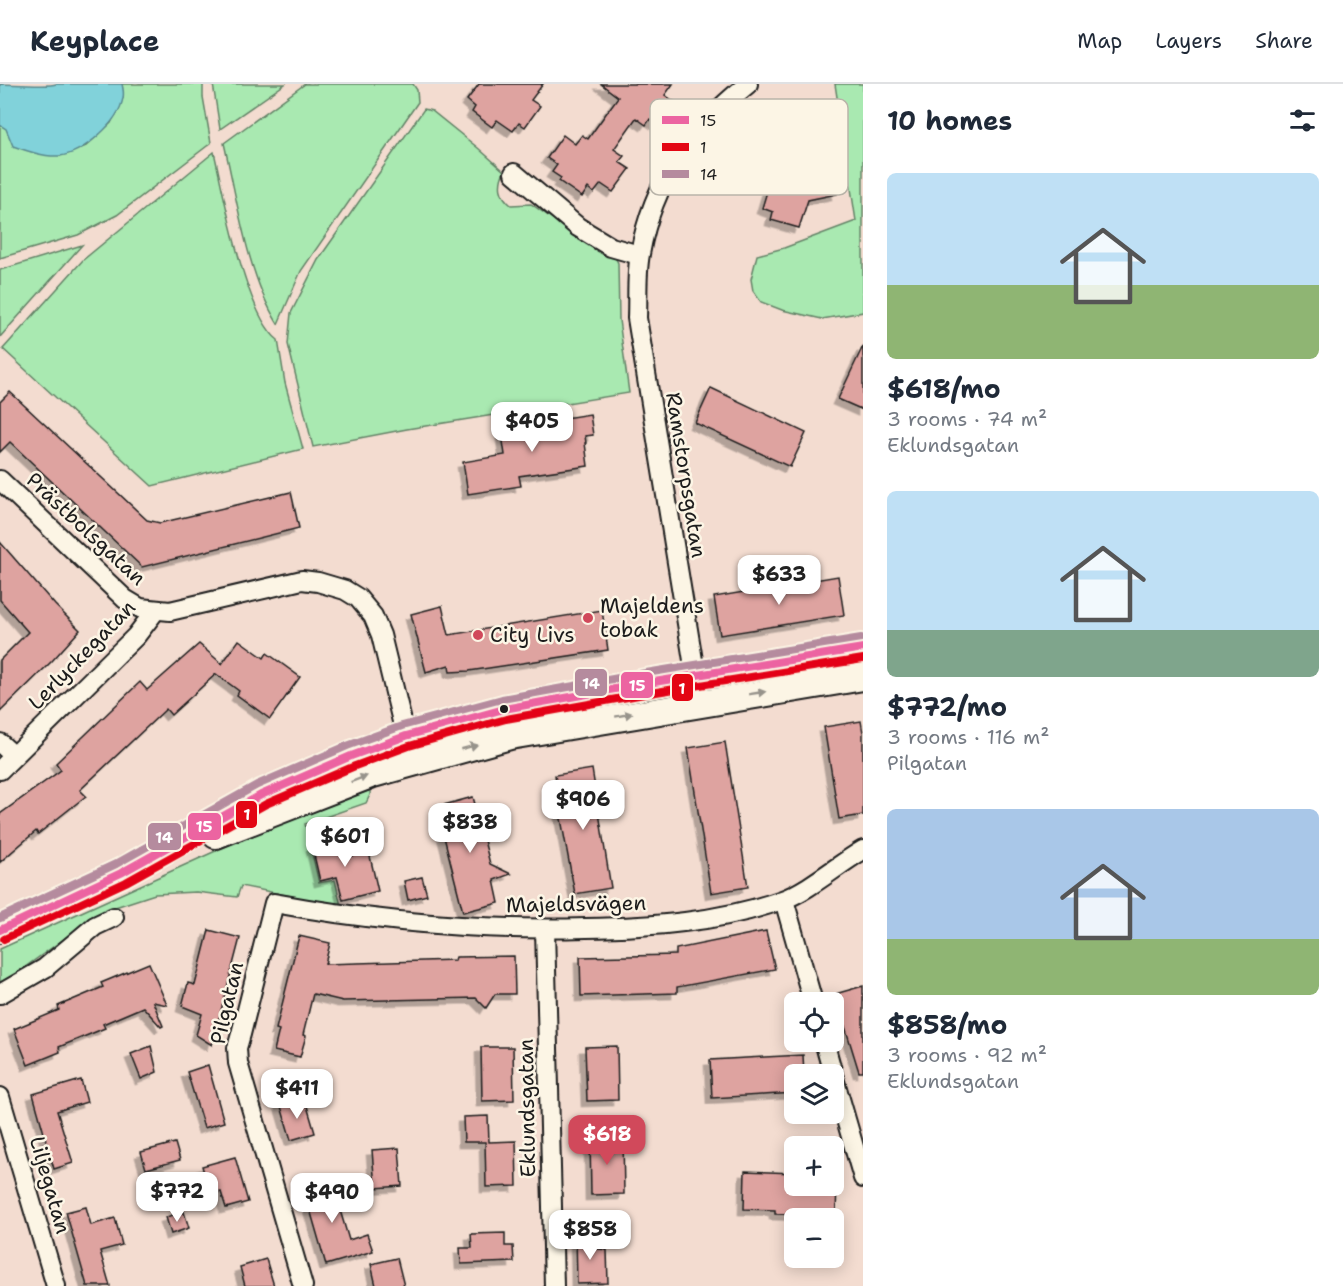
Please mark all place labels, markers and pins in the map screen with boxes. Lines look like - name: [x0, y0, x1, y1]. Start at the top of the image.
- pin: $405: [496, 402, 568, 453]
- pin: $633: [743, 555, 815, 606]
- place label: Majeldens tobak: [600, 592, 704, 644]
- marker: Majeldens tobak: [581, 611, 595, 625]
- place label: City Livs: [490, 621, 575, 649]
- marker: City Livs: [471, 628, 485, 642]
- unlabelled marker: [498, 703, 510, 715]
- pin: $906: [547, 780, 619, 831]
- pin: $838: [434, 803, 506, 854]
- pin: $601: [309, 817, 381, 868]
- pin: $411: [261, 1069, 333, 1120]
- pin: $618: [571, 1115, 643, 1166]
- pin: $772: [141, 1172, 213, 1223]
- pin: $490: [296, 1173, 368, 1224]
- pin: $858: [554, 1210, 626, 1261]

